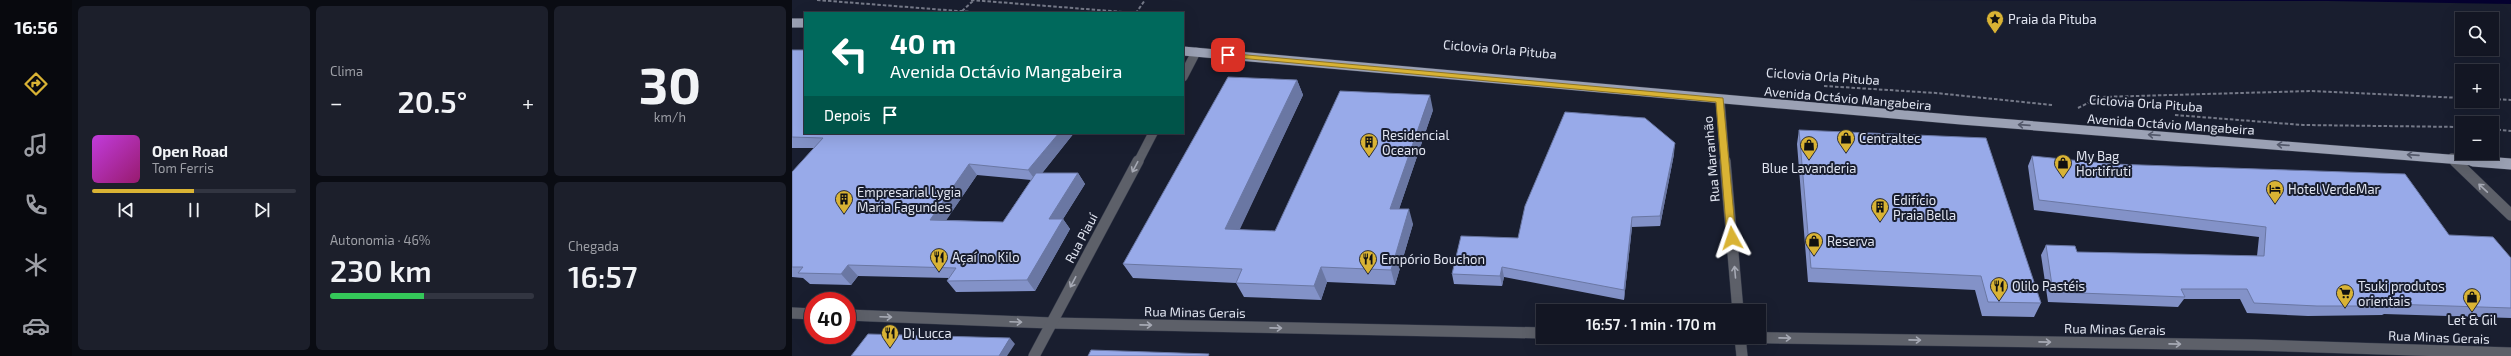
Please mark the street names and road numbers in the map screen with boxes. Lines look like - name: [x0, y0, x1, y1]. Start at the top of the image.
- street label: Ciclovia Orla Pituba: [1443, 36, 1557, 62]
- street label: Ciclovia Orla Pituba: [1766, 64, 1880, 88]
- street label: Avenida Octávio Mangabeira: [1764, 83, 1932, 113]
- street label: Ciclovia Orla Pituba: [2089, 91, 2203, 115]
- street label: Avenida Octávio Mangabeira: [2087, 110, 2255, 138]
- street label: Rua Maranhão: [1699, 115, 1723, 203]
- street label: Rua Piauí: [1061, 210, 1101, 266]
- street label: Rua Minas Gerais: [1144, 303, 1246, 321]
- street label: Rua Minas Gerais: [2064, 320, 2166, 338]
- street label: Rua Minas Gerais: [2388, 327, 2490, 347]

